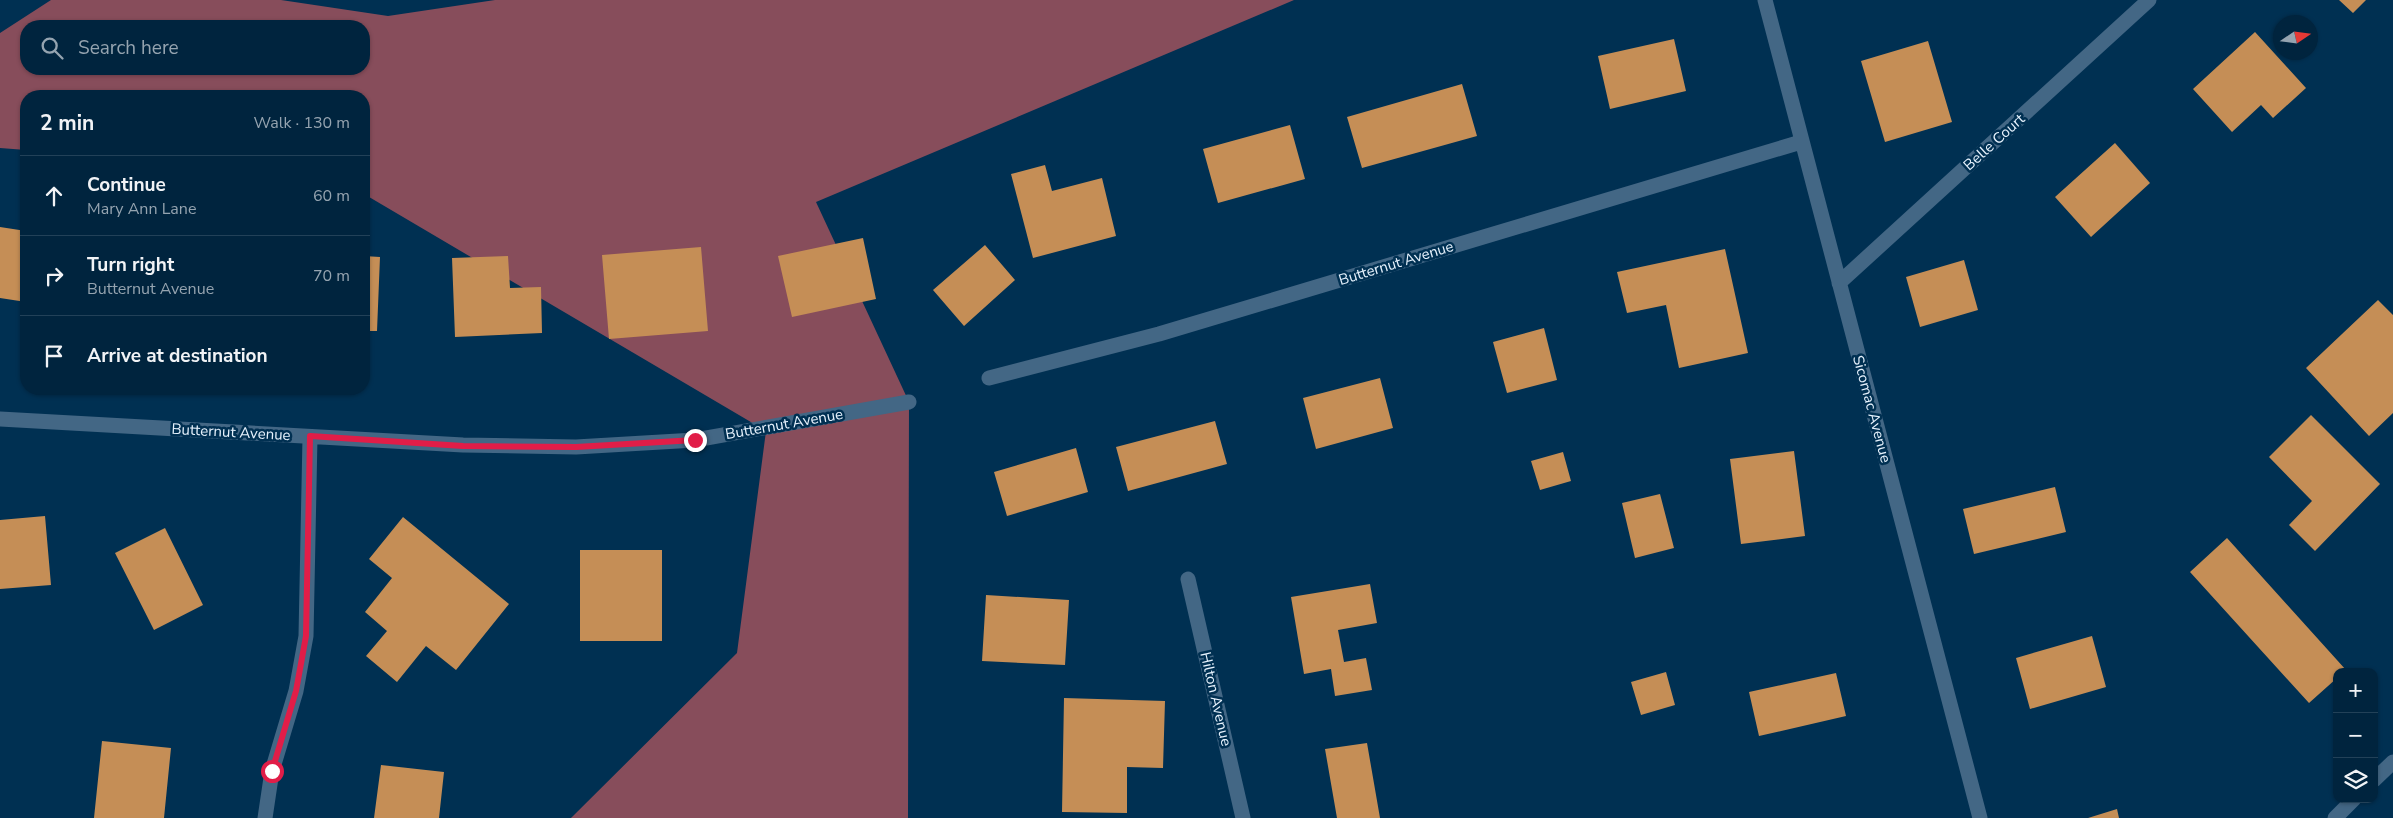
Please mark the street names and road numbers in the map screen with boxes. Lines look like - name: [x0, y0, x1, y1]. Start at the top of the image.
- street label: Belle Court: [1959, 109, 2030, 175]
- street label: Butternut Avenue: [1336, 236, 1456, 290]
- street label: Sicomac Avenue: [1848, 353, 1896, 465]
- street label: Butternut Avenue: [724, 404, 844, 444]
- street label: Butternut Avenue: [171, 419, 291, 445]
- street label: Hilton Avenue: [1195, 650, 1237, 748]

